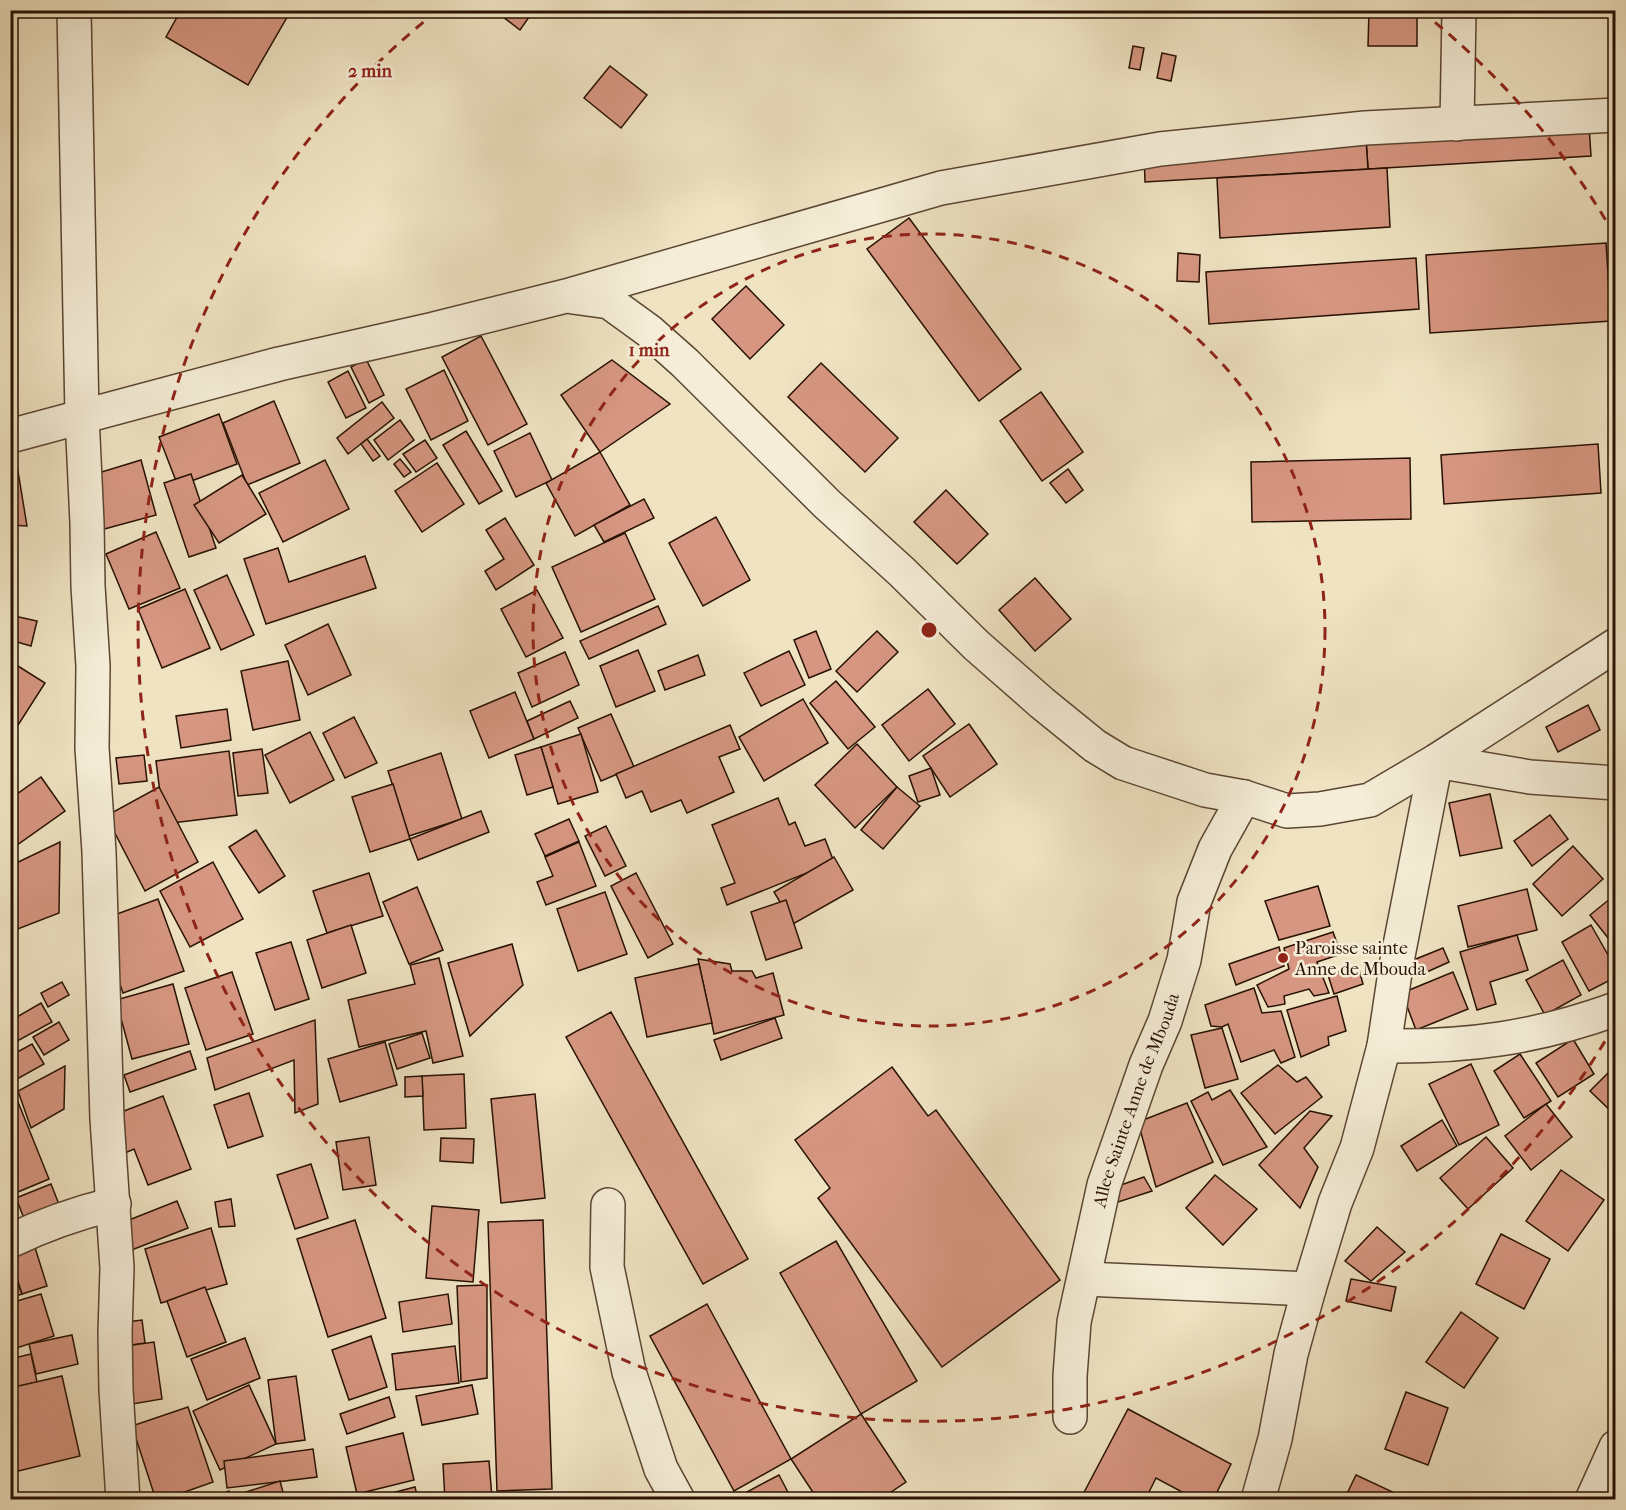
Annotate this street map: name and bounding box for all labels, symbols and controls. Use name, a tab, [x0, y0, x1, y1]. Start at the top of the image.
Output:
text: 2 min	[348, 61, 392, 82]
text: 1 min	[628, 340, 670, 361]
centre of rings	[919, 620, 939, 640]
place label: Paroisse sainte Anne de Mbouda	[1294, 938, 1427, 980]
marker: Paroisse sainte Anne de Mbouda	[1276, 951, 1290, 965]
street label: Allee Sainte Anne de Mbouda	[1089, 990, 1184, 1210]

